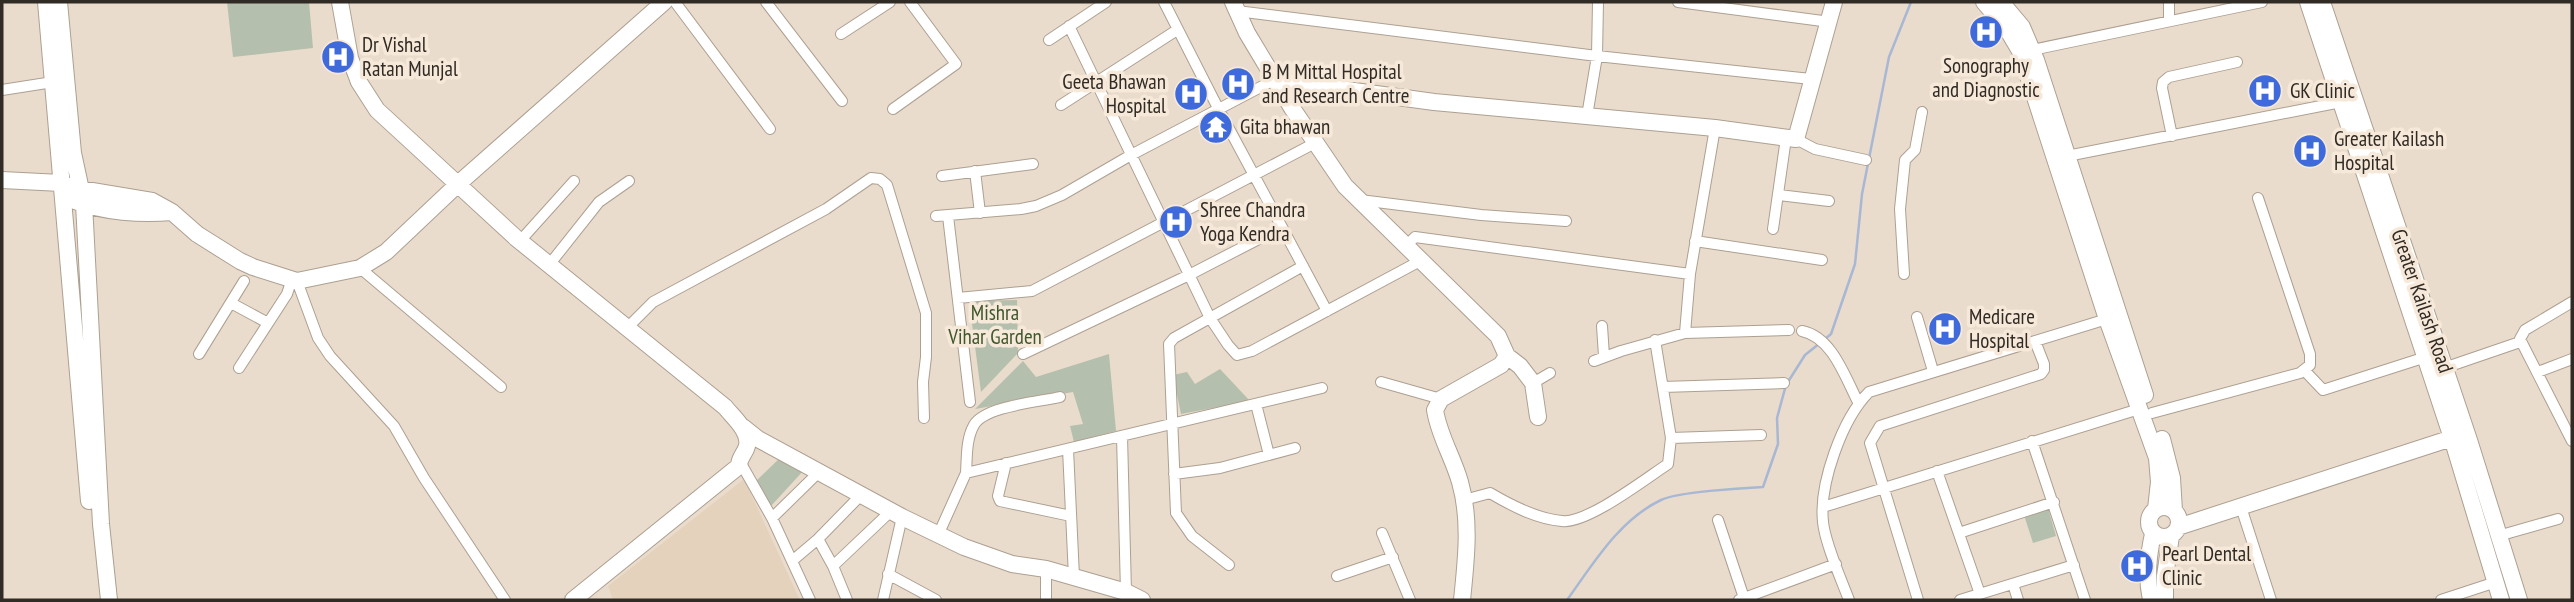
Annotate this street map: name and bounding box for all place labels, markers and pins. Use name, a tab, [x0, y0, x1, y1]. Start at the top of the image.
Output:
hospital icon: Sonography and Diagnostic	[1967, 13, 2005, 51]
place label: Dr Vishal Ratan Munjal	[362, 31, 458, 82]
hospital icon: Dr Vishal Ratan Munjal	[319, 38, 357, 76]
place label: Sonography and Diagnostic	[1932, 52, 2040, 103]
place label: B M Mittal Hospital and Research Centre	[1262, 58, 1409, 109]
hospital icon: B M Mittal Hospital and Research Centre	[1219, 65, 1257, 103]
place label: Geeta Bhawan Hospital	[1062, 68, 1166, 119]
hospital icon: GK Clinic	[2246, 72, 2284, 110]
hospital icon: Geeta Bhawan Hospital	[1172, 75, 1210, 113]
place label: GK Clinic	[2290, 77, 2355, 104]
temple icon: Gita bhawan	[1197, 108, 1235, 146]
place label: Gita bhawan	[1240, 113, 1330, 140]
place label: Greater Kailash Hospital	[2334, 125, 2444, 176]
hospital icon: Greater Kailash Hospital	[2291, 132, 2329, 170]
place label: Shree Chandra Yoga Kendra	[1200, 196, 1305, 247]
hospital icon: Shree Chandra Yoga Kendra	[1157, 203, 1195, 241]
place label: Medicare Hospital	[1969, 303, 2035, 354]
hospital icon: Medicare Hospital	[1926, 310, 1964, 348]
place label: Pearl Dental Clinic	[2162, 540, 2251, 591]
hospital icon: Pearl Dental Clinic	[2118, 547, 2156, 585]

